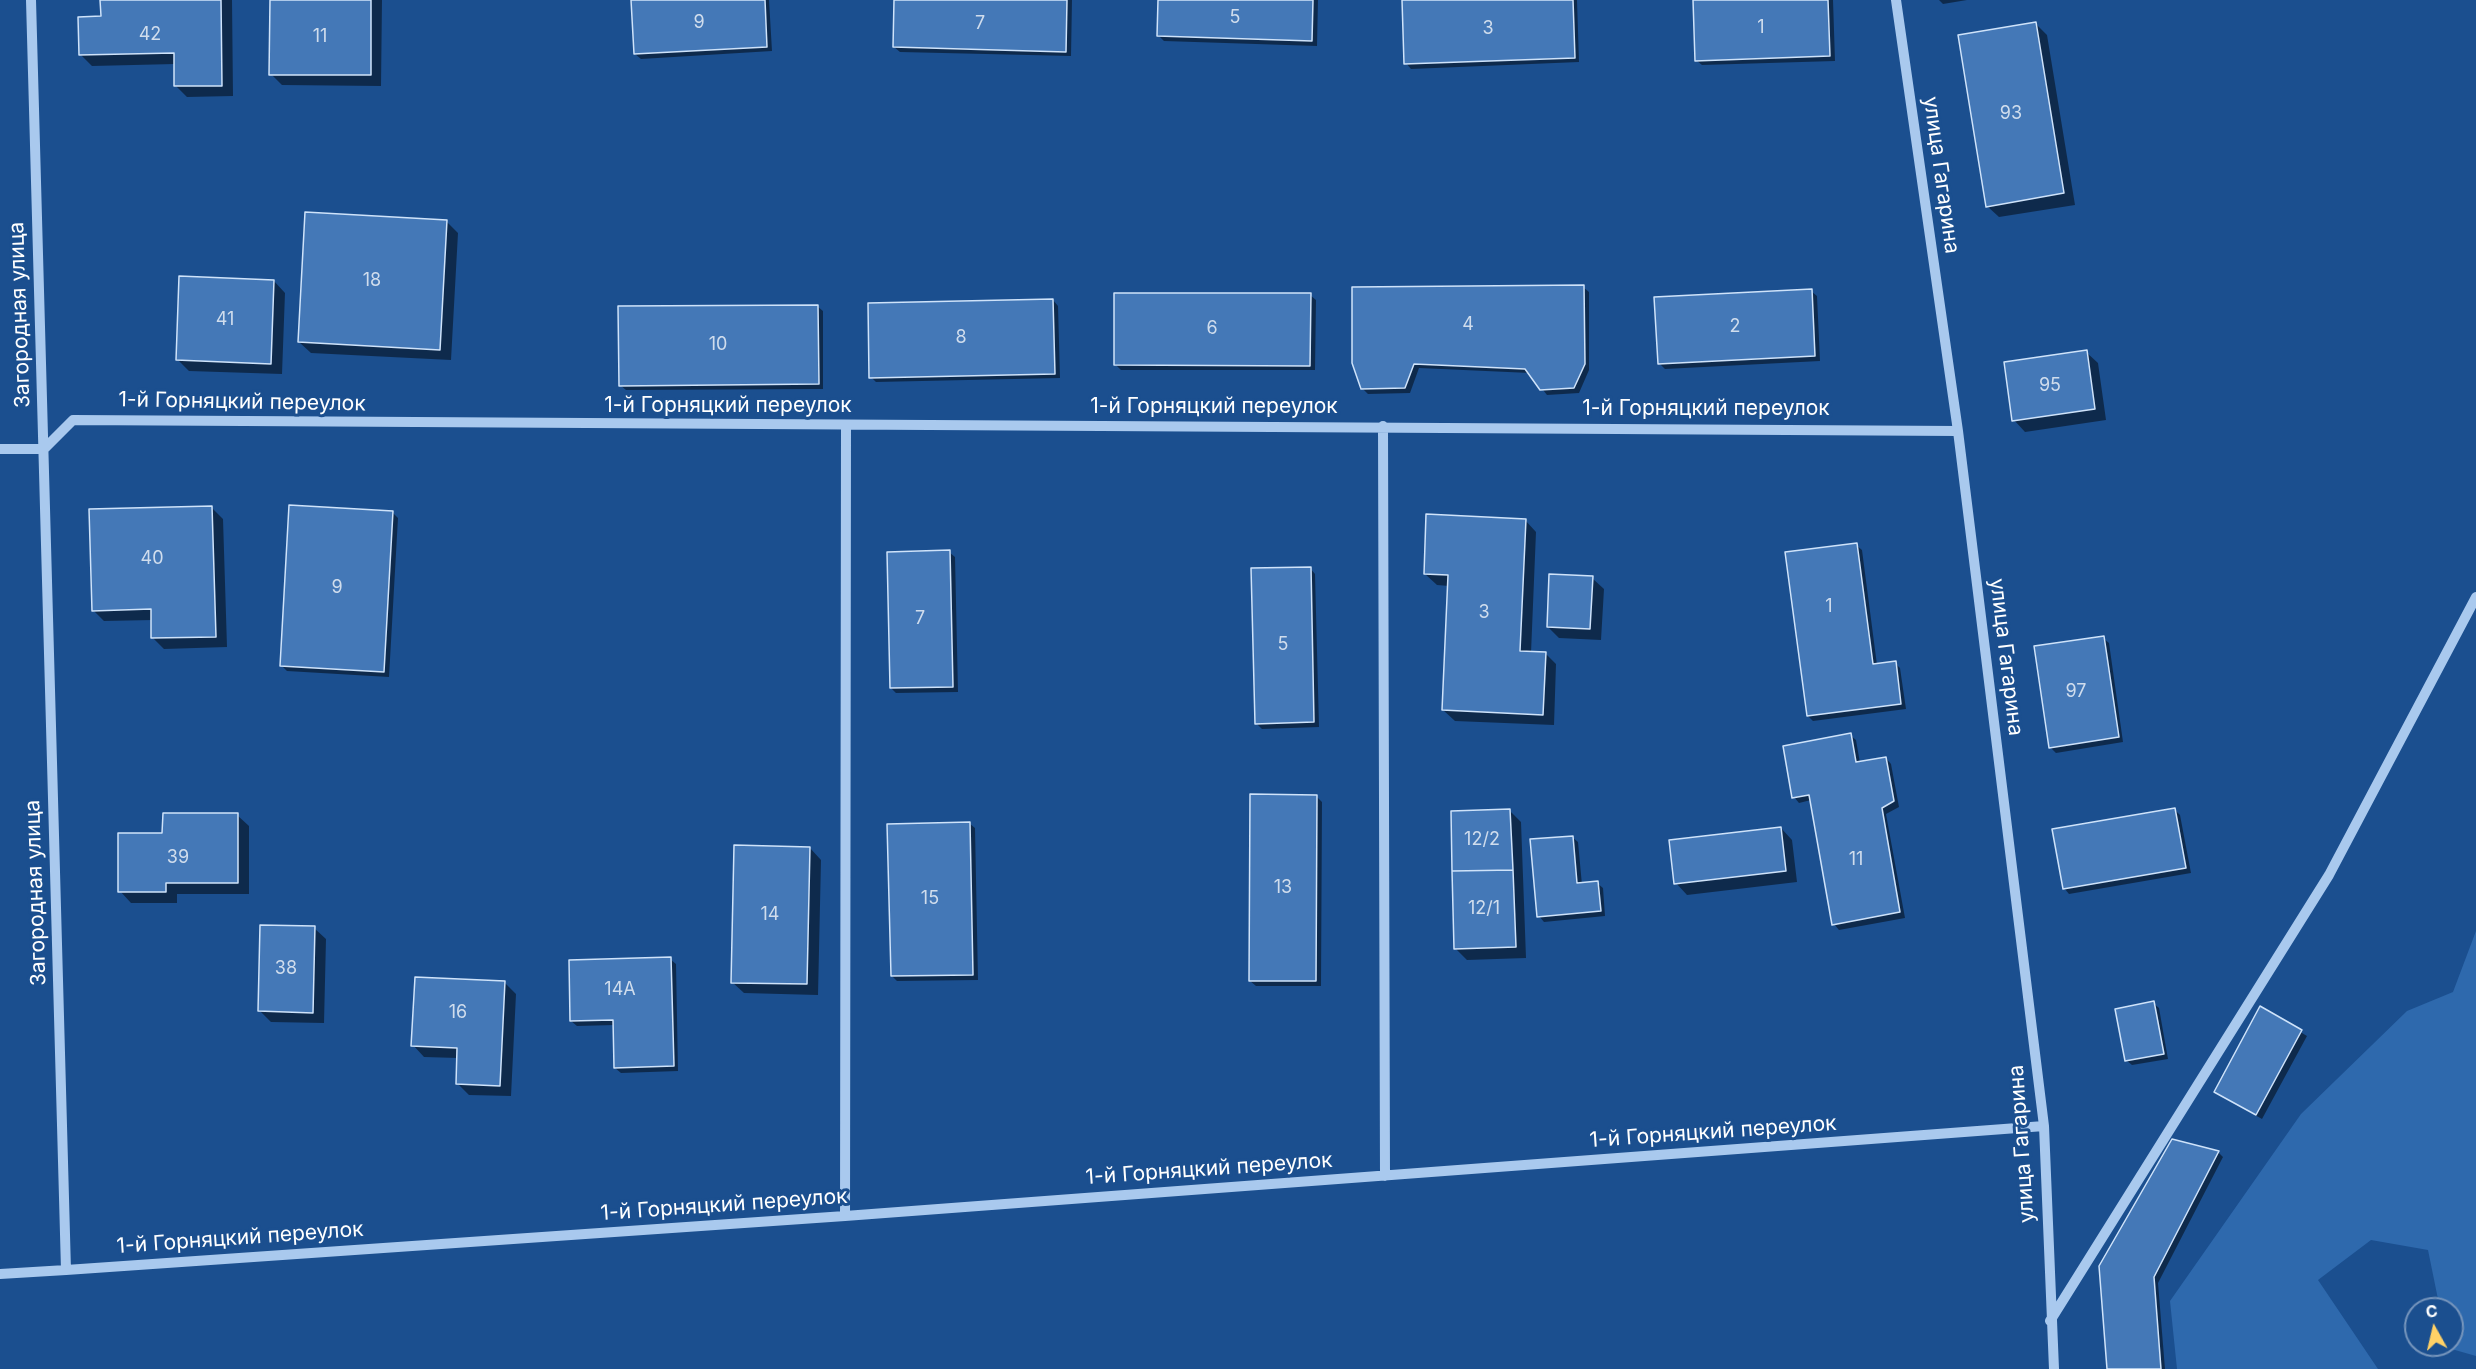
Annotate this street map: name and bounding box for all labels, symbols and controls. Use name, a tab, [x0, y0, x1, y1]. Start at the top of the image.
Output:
house number: 5	[1230, 7, 1240, 29]
house number: 9	[693, 12, 705, 34]
house number: 7	[975, 13, 985, 35]
house number: 1	[1757, 17, 1765, 39]
house number: 3	[1482, 18, 1494, 40]
house number: 42	[139, 24, 161, 46]
house number: 11	[313, 26, 327, 48]
street label: улица Гагарина	[1917, 95, 1965, 255]
house number: 93	[2000, 103, 2022, 125]
street label: Загородная улица	[4, 222, 36, 408]
house number: 18	[363, 270, 381, 292]
house number: 41	[216, 309, 234, 331]
house number: 4	[1462, 314, 1474, 336]
house number: 2	[1730, 316, 1740, 338]
house number: 6	[1206, 318, 1218, 340]
house number: 8	[955, 327, 967, 349]
house number: 10	[709, 334, 727, 356]
house number: 95	[2039, 375, 2061, 397]
street label: 1-й Горняцкий переулок	[118, 387, 366, 417]
street label: 1-й Горняцкий переулок	[604, 393, 852, 419]
street label: 1-й Горняцкий переулок	[1090, 394, 1338, 420]
street label: 1-й Горняцкий переулок	[1582, 396, 1830, 422]
house number: 40	[141, 548, 163, 570]
house number: 9	[331, 577, 343, 599]
street label: улица Гагарина	[1984, 577, 2028, 737]
house number: 1	[1825, 596, 1833, 618]
house number: 3	[1478, 602, 1490, 624]
house number: 7	[915, 608, 925, 630]
house number: 5	[1278, 634, 1288, 656]
house number: 97	[2066, 681, 2086, 703]
street label: Загородная улица	[20, 800, 52, 986]
house number: 12/2	[1464, 829, 1500, 851]
house number: 39	[167, 847, 189, 869]
house number: 11	[1849, 849, 1863, 871]
house number: 13	[1274, 877, 1292, 899]
house number: 15	[921, 888, 939, 910]
house number: 12/1	[1468, 898, 1500, 920]
house number: 14	[761, 904, 779, 926]
house number: 38	[275, 958, 297, 980]
house number: 14А	[604, 979, 636, 1001]
house number: 16	[449, 1002, 467, 1024]
street label: улица Гагарина	[2004, 1064, 2040, 1224]
street label: 1-й Горняцкий переулок	[1589, 1111, 1837, 1153]
street label: 1-й Горняцкий переулок	[1085, 1148, 1333, 1190]
street label: 1-й Горняцкий переулок	[600, 1184, 848, 1226]
street label: 1-й Горняцкий переулок	[116, 1217, 364, 1259]
north arrow	[2404, 1297, 2464, 1357]
text: С	[2425, 1300, 2439, 1322]

